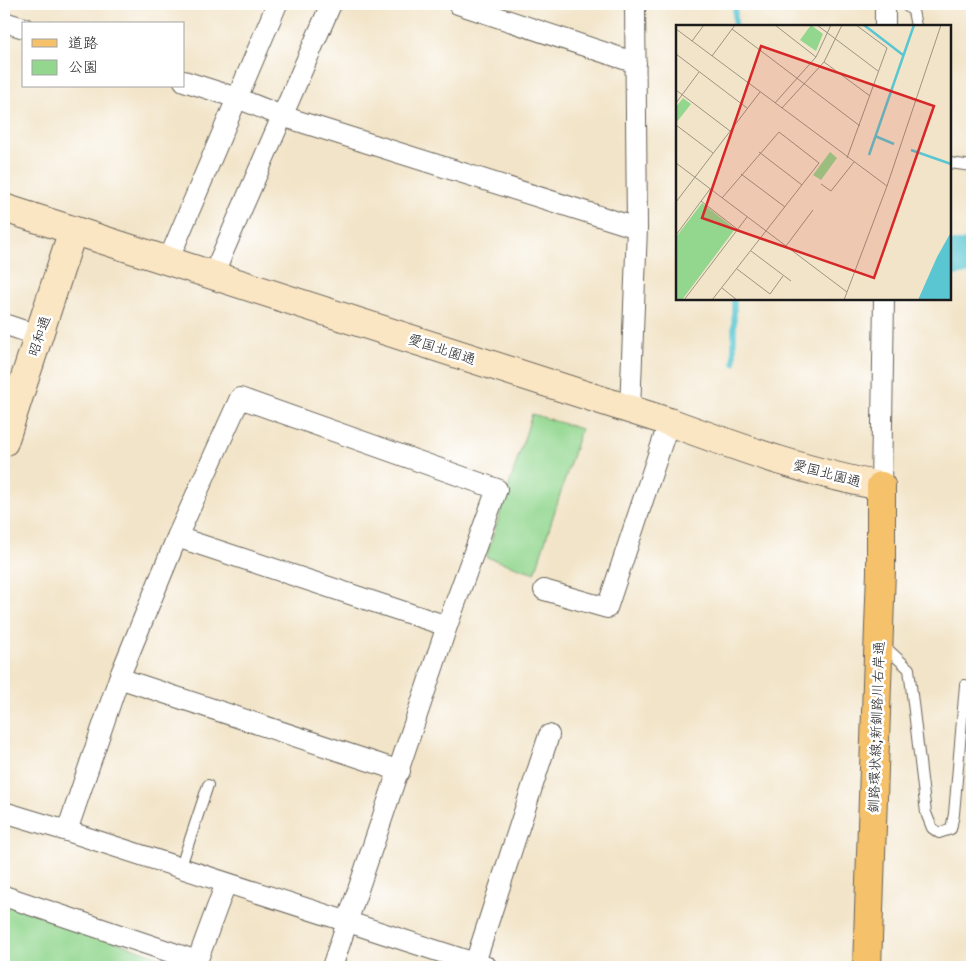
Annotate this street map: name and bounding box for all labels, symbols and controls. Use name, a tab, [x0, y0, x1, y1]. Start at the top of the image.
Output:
legend	[22, 22, 185, 88]
inset map	[676, 25, 951, 300]
text: 道路	[68, 30, 98, 53]
text: 公園	[68, 54, 98, 77]
street label: 昭和通	[22, 313, 55, 359]
street label: 愛国北園通	[406, 328, 479, 369]
street label: 愛国北園通	[791, 453, 864, 492]
street label: 釧路環状線;新釧路川右岸通	[862, 641, 889, 813]

